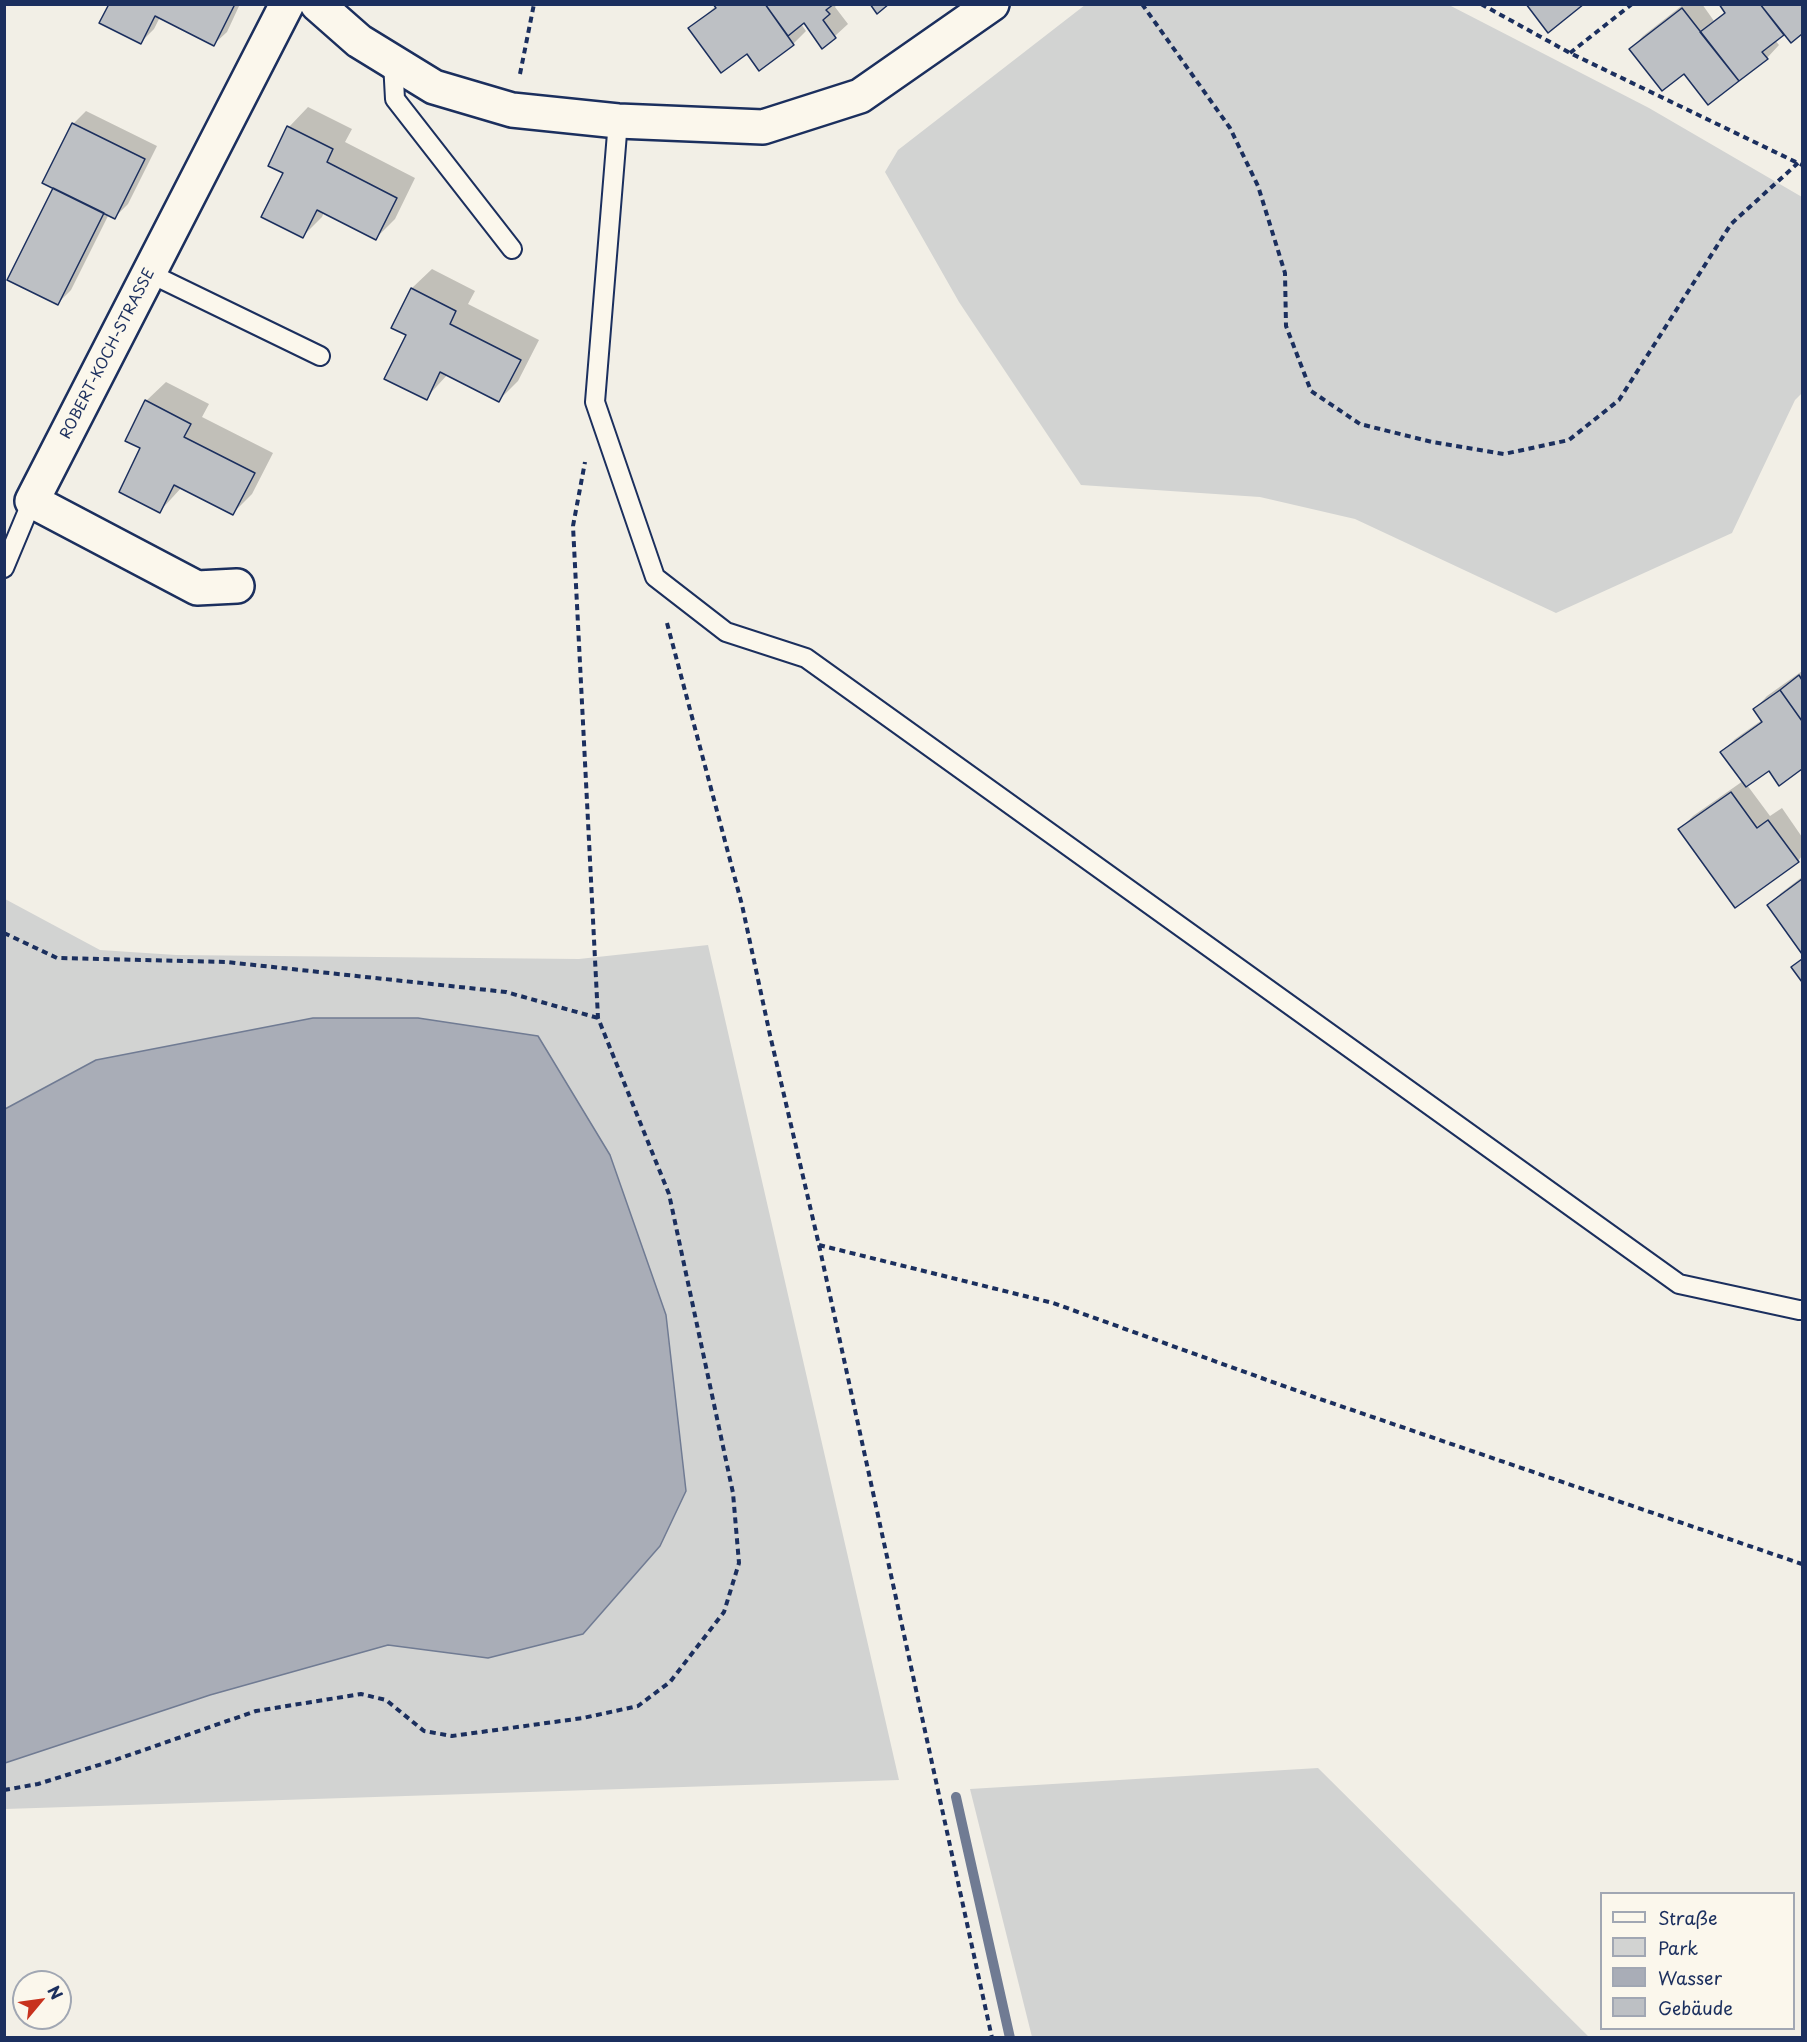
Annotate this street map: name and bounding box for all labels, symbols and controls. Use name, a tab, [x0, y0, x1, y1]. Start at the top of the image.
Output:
street label: ROBERT-KOCH-STRASSE	[57, 266, 159, 442]
legend	[1600, 1892, 1795, 2030]
text: Straße	[1658, 1904, 1718, 1931]
text: Park	[1658, 1934, 1698, 1961]
text: Wasser	[1658, 1964, 1722, 1991]
north arrow	[12, 1970, 72, 2030]
text: N	[42, 1981, 70, 2004]
text: Gebäude	[1658, 1994, 1733, 2021]

